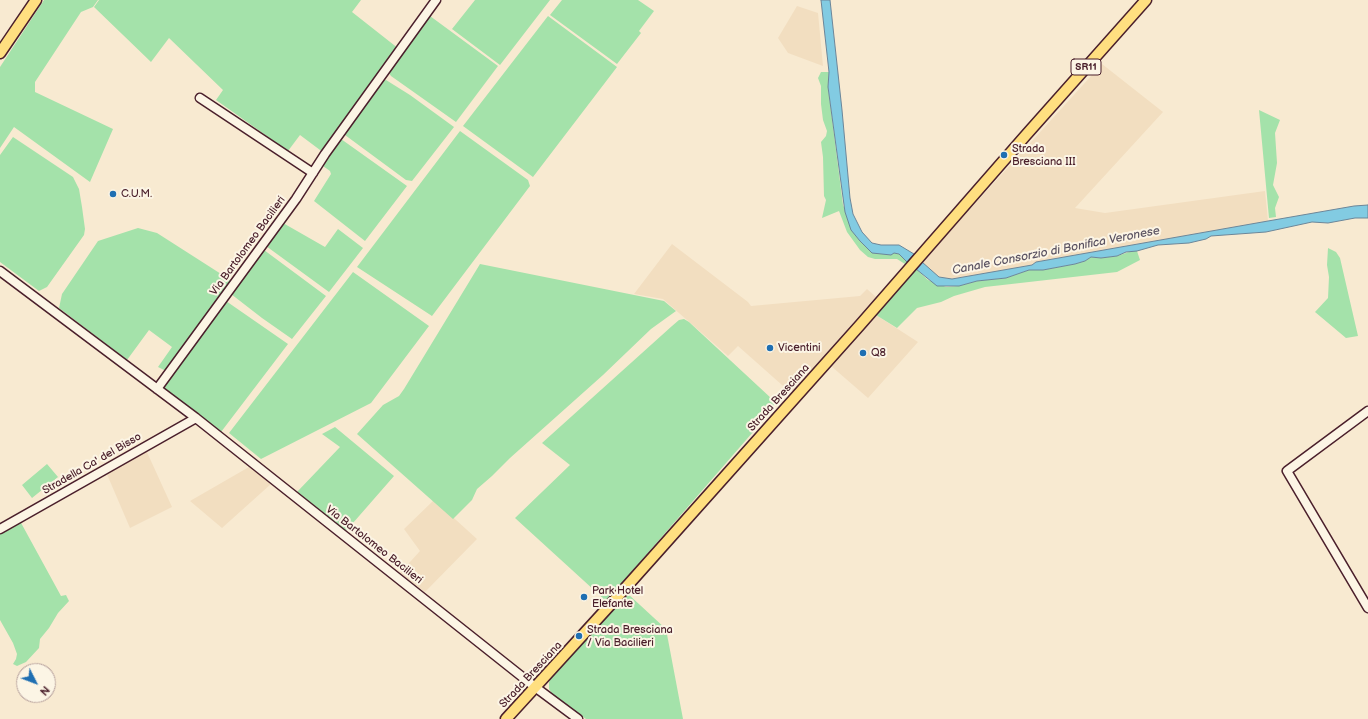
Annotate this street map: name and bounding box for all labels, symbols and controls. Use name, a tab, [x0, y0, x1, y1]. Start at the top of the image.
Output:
road number: SR11	[1071, 59, 1101, 75]
place label: Strada Bresciana III	[1012, 142, 1076, 168]
marker: Strada Bresciana III	[999, 150, 1009, 160]
place label: C.U.M.	[121, 187, 152, 201]
marker: C.U.M.	[108, 189, 118, 199]
street label: Via Bartolomeo Bacilieri	[208, 194, 288, 298]
water label: Canale Consorzio di Bonifica Veronese	[951, 224, 1161, 278]
place label: Vicentini	[778, 341, 821, 355]
marker: Vicentini	[765, 343, 775, 353]
place label: Q8	[871, 346, 886, 360]
marker: Q8	[858, 348, 868, 358]
street label: Strada Bresciana	[745, 362, 813, 434]
street label: Stradella Ca' del Bisso	[40, 430, 144, 498]
street label: Via Bartolomeo Bacilieri	[323, 503, 425, 587]
place label: Park Hotel Elefante	[592, 584, 643, 610]
marker: Park Hotel Elefante	[579, 592, 589, 602]
place label: Strada Bresciana / Via Bacilieri	[587, 623, 673, 649]
marker: Strada Bresciana / Via Bacilieri	[574, 631, 584, 641]
street label: Strada Bresciana	[497, 639, 565, 711]
north arrow	[16, 663, 56, 703]
text: N	[37, 683, 52, 698]

